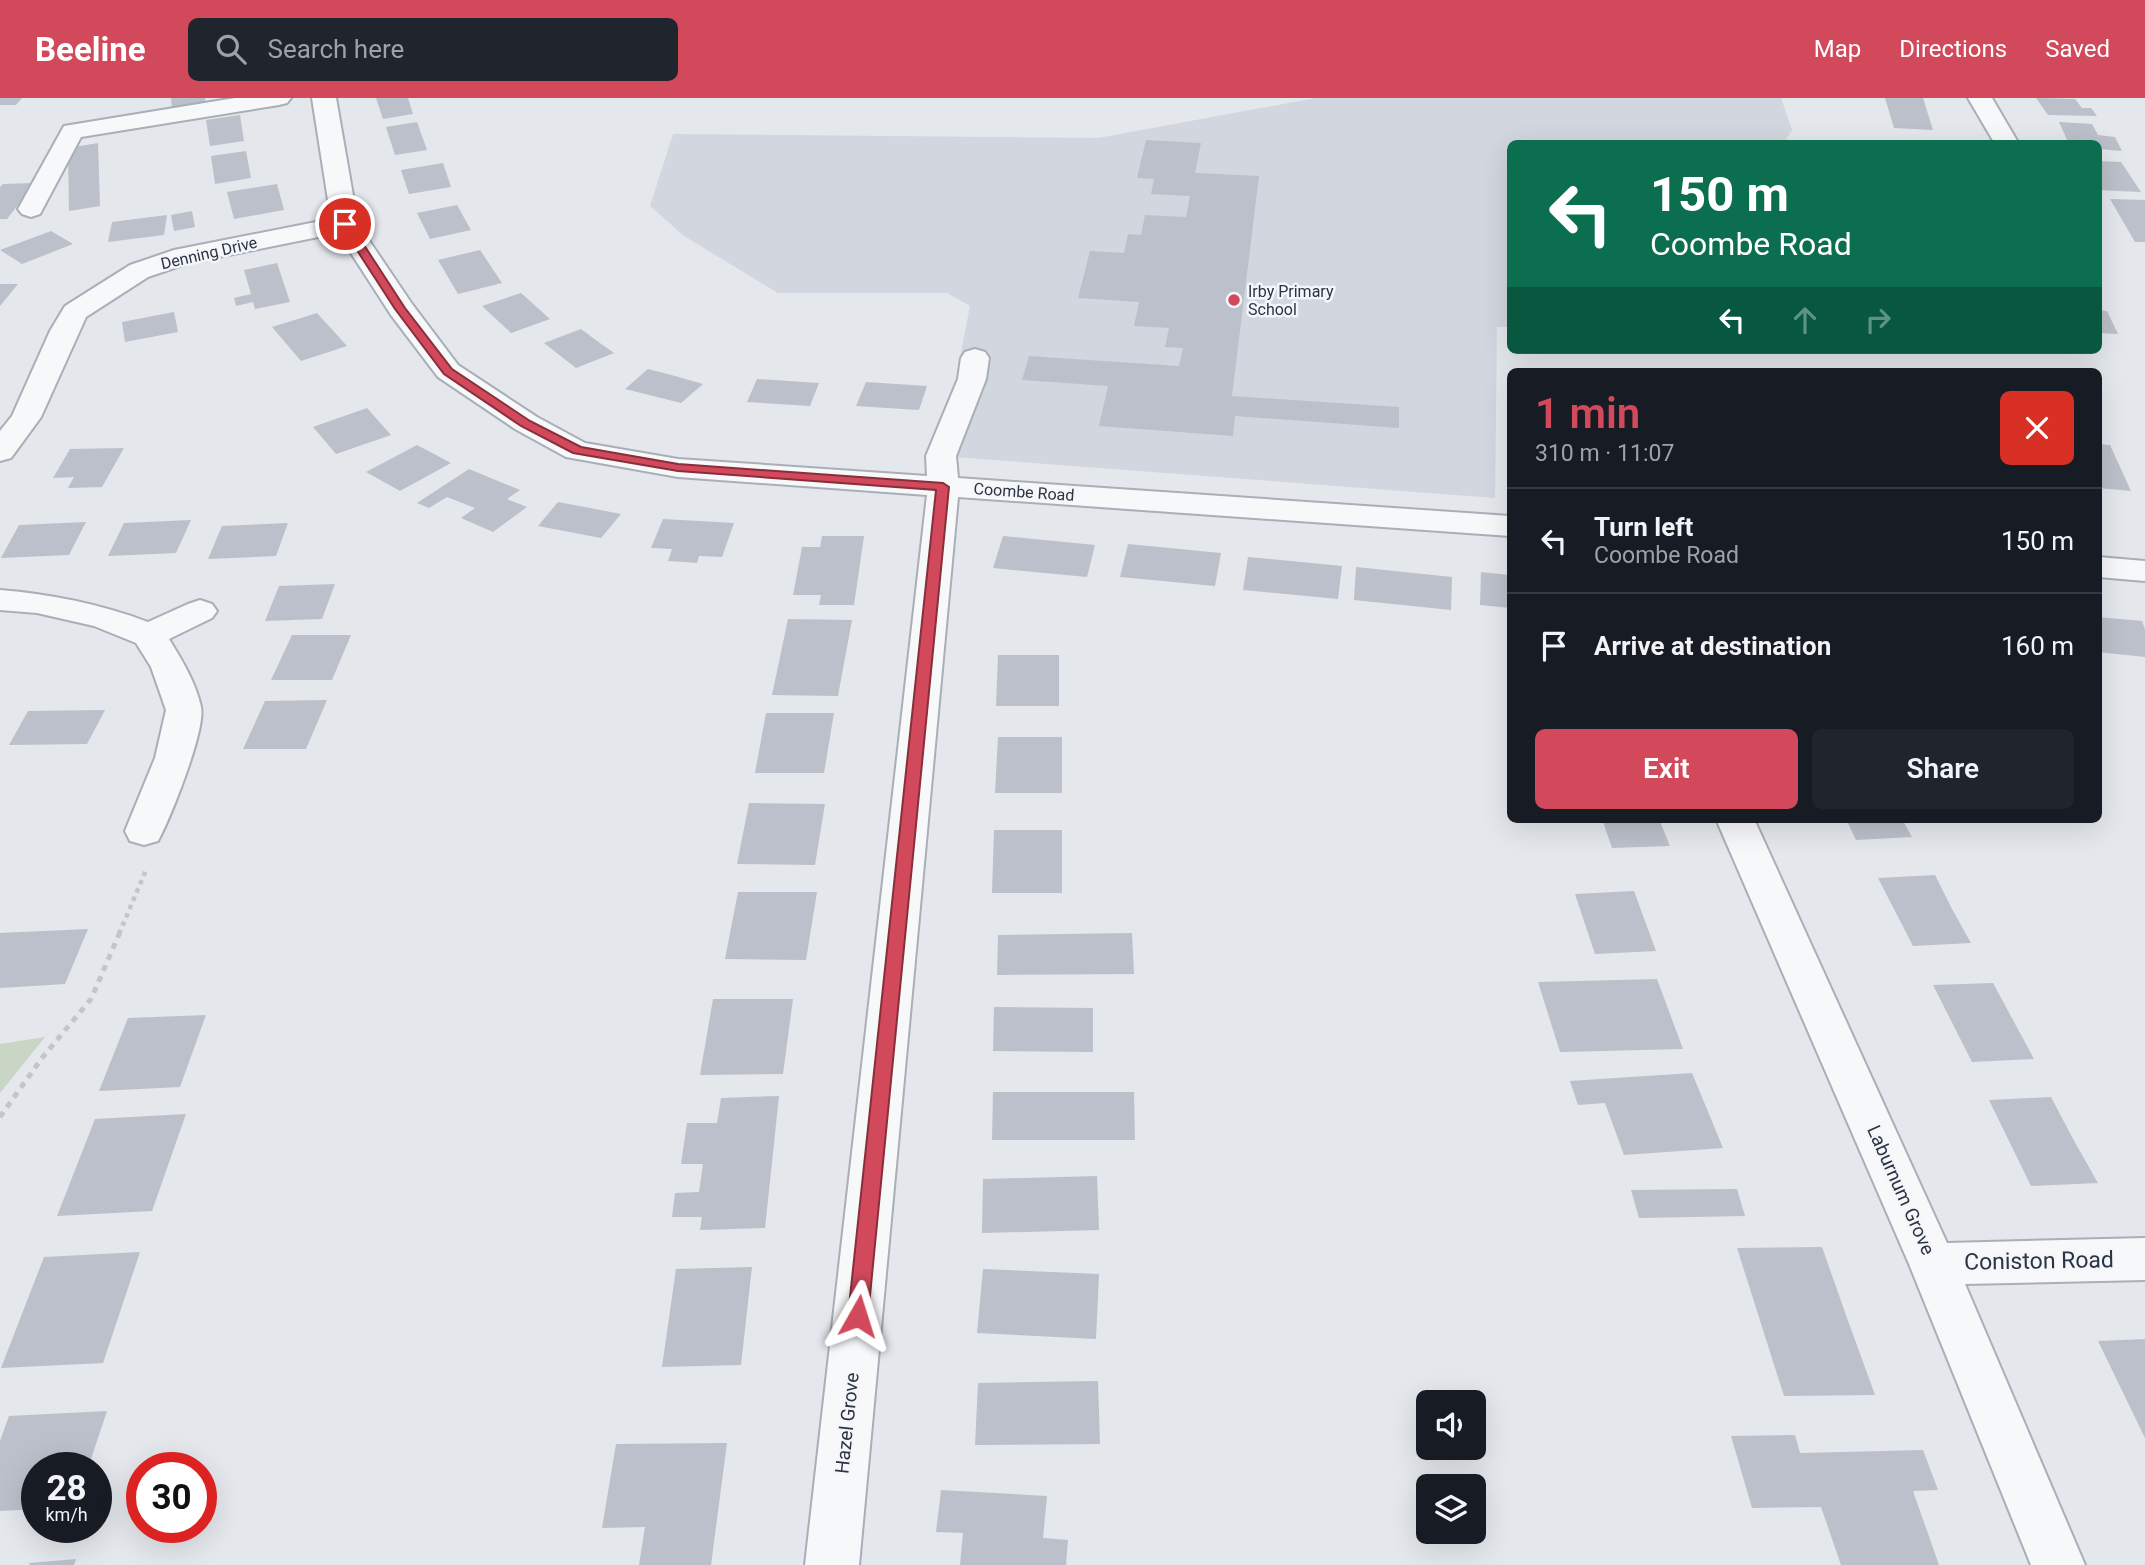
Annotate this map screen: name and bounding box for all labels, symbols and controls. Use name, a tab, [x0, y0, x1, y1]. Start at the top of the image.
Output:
search box	[188, 18, 678, 81]
text: Beeline	[35, 30, 146, 69]
icon: search	[212, 30, 250, 68]
text: Search here	[268, 34, 404, 64]
text: Map	[1814, 35, 1861, 63]
text: Directions	[1899, 35, 2007, 63]
text: Saved	[2045, 35, 2110, 63]
text: 150 m	[1650, 166, 1789, 223]
icon: left	[1535, 168, 1626, 259]
pin	[315, 194, 375, 254]
icon: arrive	[326, 205, 364, 243]
text: Coombe Road	[1650, 225, 1852, 263]
street label: Denning Drive	[159, 233, 259, 273]
place label: Irby Primary School	[1248, 282, 1334, 319]
marker: Irby Primary School	[1226, 292, 1242, 308]
icon: left	[1713, 301, 1751, 339]
icon: ahead	[1786, 301, 1824, 339]
icon: right	[1859, 301, 1897, 339]
text: 1 min	[1535, 389, 1640, 438]
button: close	[2000, 391, 2074, 465]
text: 310 m · 11:07	[1535, 440, 1674, 467]
street label: Coombe Road	[973, 479, 1075, 505]
text: Turn left	[1594, 512, 1693, 542]
icon: left	[1535, 522, 1573, 560]
text: 150 m	[2001, 526, 2074, 556]
text: Coombe Road	[1594, 542, 1739, 569]
icon: arrive	[1535, 627, 1573, 665]
text: Arrive at destination	[1594, 631, 1831, 661]
text: 160 m	[2001, 631, 2074, 661]
button: Exit	[1535, 729, 1798, 809]
button: Share	[1812, 729, 2074, 809]
street label: Laburnum Grove	[1862, 1122, 1940, 1258]
street label: Coniston Road	[1964, 1246, 2114, 1276]
position arrow	[821, 1279, 895, 1353]
street label: Hazel Grove	[830, 1371, 864, 1475]
map controls	[1416, 1390, 1486, 1544]
button: sound	[1416, 1390, 1486, 1460]
speed limit sign: 30	[126, 1452, 217, 1543]
text: 28	[46, 1468, 87, 1509]
button: layers	[1416, 1474, 1486, 1544]
text: km/h	[45, 1504, 88, 1525]

